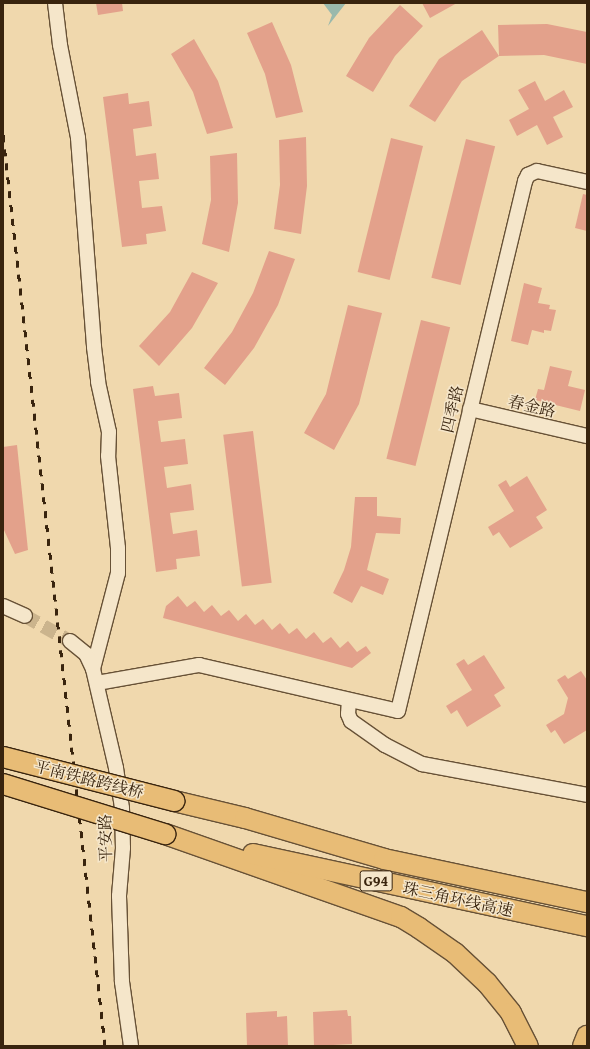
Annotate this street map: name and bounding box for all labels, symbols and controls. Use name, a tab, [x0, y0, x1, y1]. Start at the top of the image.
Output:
street label: 四季路	[437, 383, 467, 435]
street label: 春金路	[506, 391, 558, 421]
street label: 平南铁路跨线桥	[32, 756, 146, 802]
street label: 平安路	[95, 814, 115, 862]
road number: G94	[359, 868, 393, 894]
street label: 珠三角环线高速	[401, 878, 515, 920]

